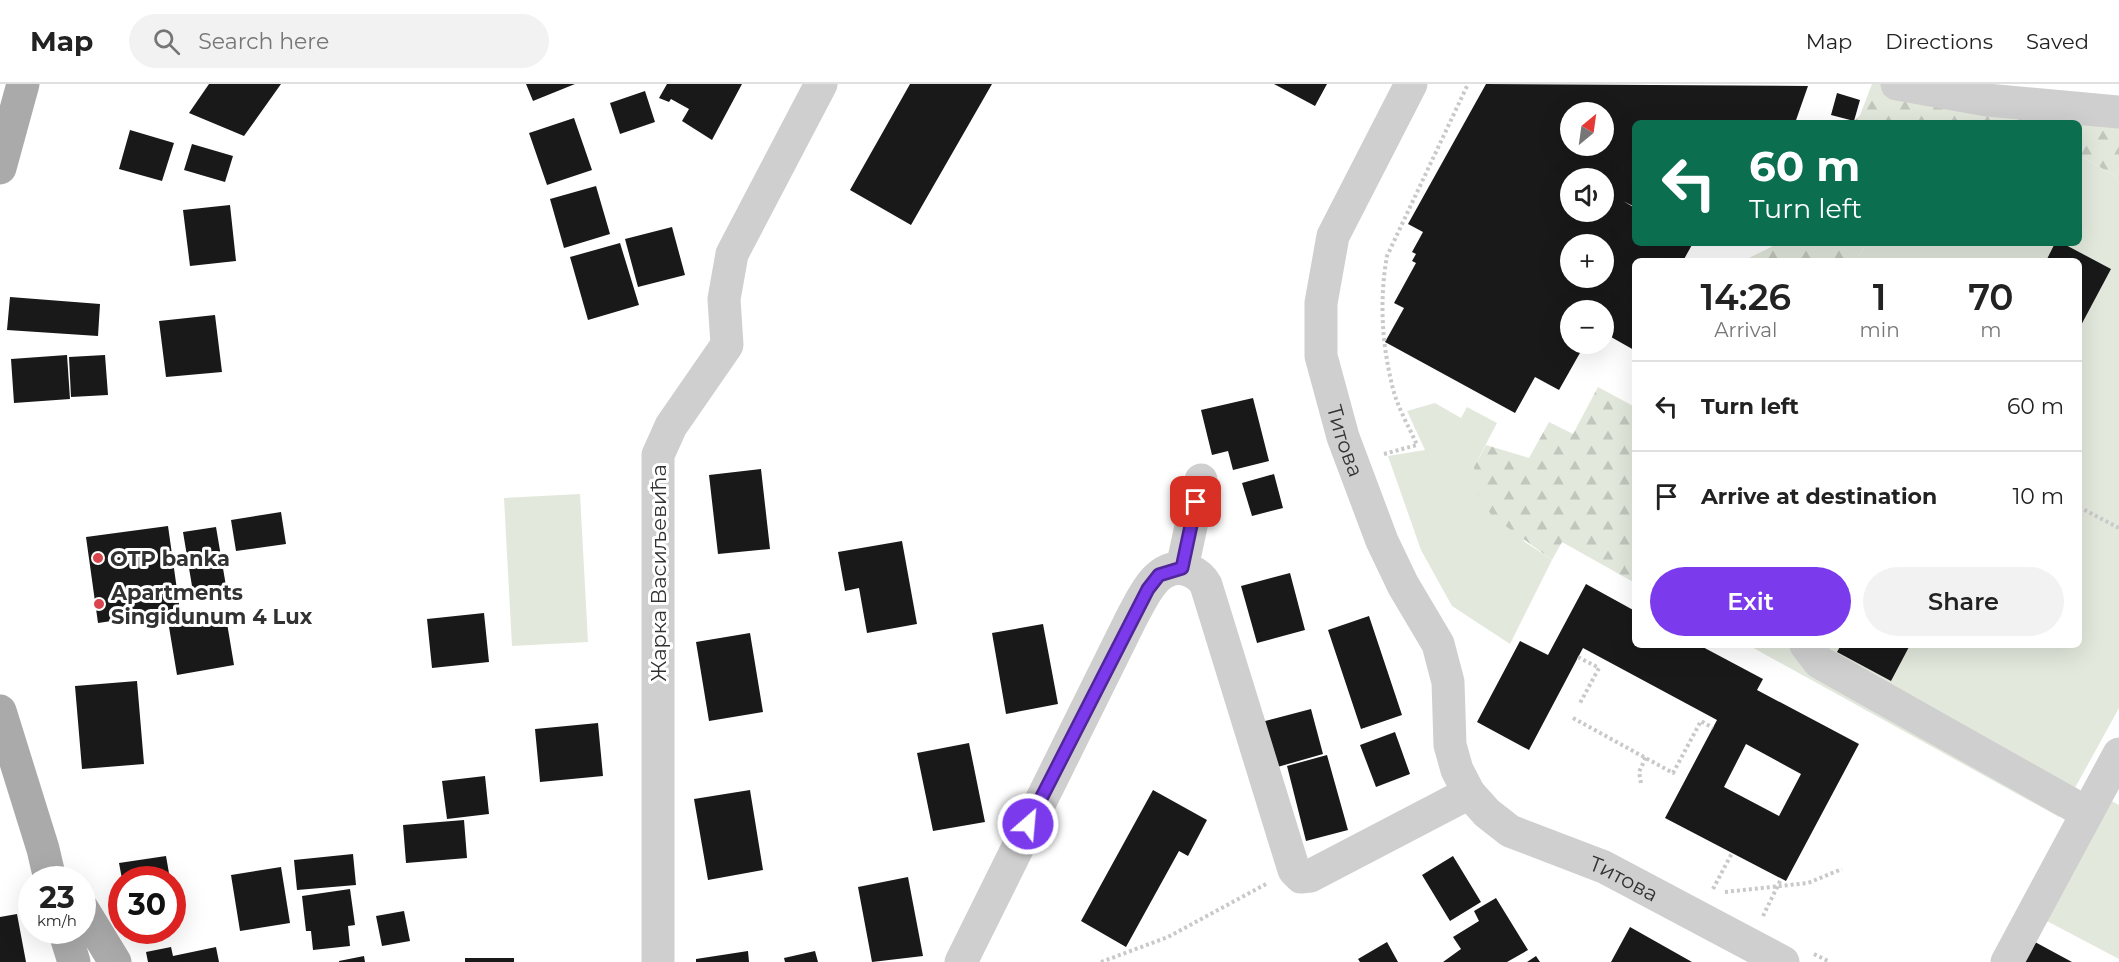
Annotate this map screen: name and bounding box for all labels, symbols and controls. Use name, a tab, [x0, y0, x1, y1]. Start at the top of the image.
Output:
search box	[129, 14, 549, 68]
text: Map	[30, 24, 93, 58]
icon: search	[150, 25, 183, 58]
text: Search here	[198, 28, 329, 55]
text: Map	[1806, 29, 1852, 54]
text: Directions	[1885, 29, 1993, 54]
text: Saved	[2026, 29, 2089, 54]
north arrow	[1560, 102, 1614, 156]
map controls	[1560, 102, 1614, 354]
text: 60 m	[1749, 140, 1860, 192]
icon: left	[1650, 144, 1728, 222]
button: sound	[1560, 168, 1614, 222]
text: Turn left	[1749, 192, 1862, 225]
button: +	[1560, 234, 1614, 288]
text: 14:26	[1700, 275, 1791, 319]
text: 1	[1873, 275, 1887, 319]
text: 70	[1968, 275, 2014, 319]
button: −	[1560, 300, 1614, 354]
text: Arrival	[1714, 318, 1777, 342]
text: min	[1860, 318, 1900, 342]
text: m	[1980, 318, 2001, 342]
icon: left	[1650, 390, 1683, 423]
text: Turn left	[1701, 393, 1799, 420]
text: 60 m	[2007, 393, 2064, 420]
street label: Титова	[1322, 402, 1369, 480]
street label: Жарка Васиљевића	[646, 464, 671, 682]
pin	[1170, 476, 1221, 527]
icon: arrive	[1650, 480, 1683, 513]
text: Arrive at destination	[1701, 483, 1937, 510]
text: 10 m	[2012, 483, 2064, 510]
icon: arrive	[1179, 485, 1212, 518]
place label: OTP banka	[110, 546, 230, 571]
marker: OTP banka	[91, 551, 105, 565]
button: Exit	[1650, 567, 1851, 636]
button: Share	[1863, 567, 2064, 636]
place label: Apartments Singidunum 4 Lux	[110, 580, 313, 629]
marker: Apartments Singidunum 4 Lux	[92, 597, 106, 611]
position arrow	[996, 792, 1060, 856]
street label: Титова	[1586, 850, 1663, 906]
speed limit sign: 30	[108, 866, 186, 944]
text: 23	[39, 879, 75, 916]
text: km/h	[37, 911, 77, 930]

